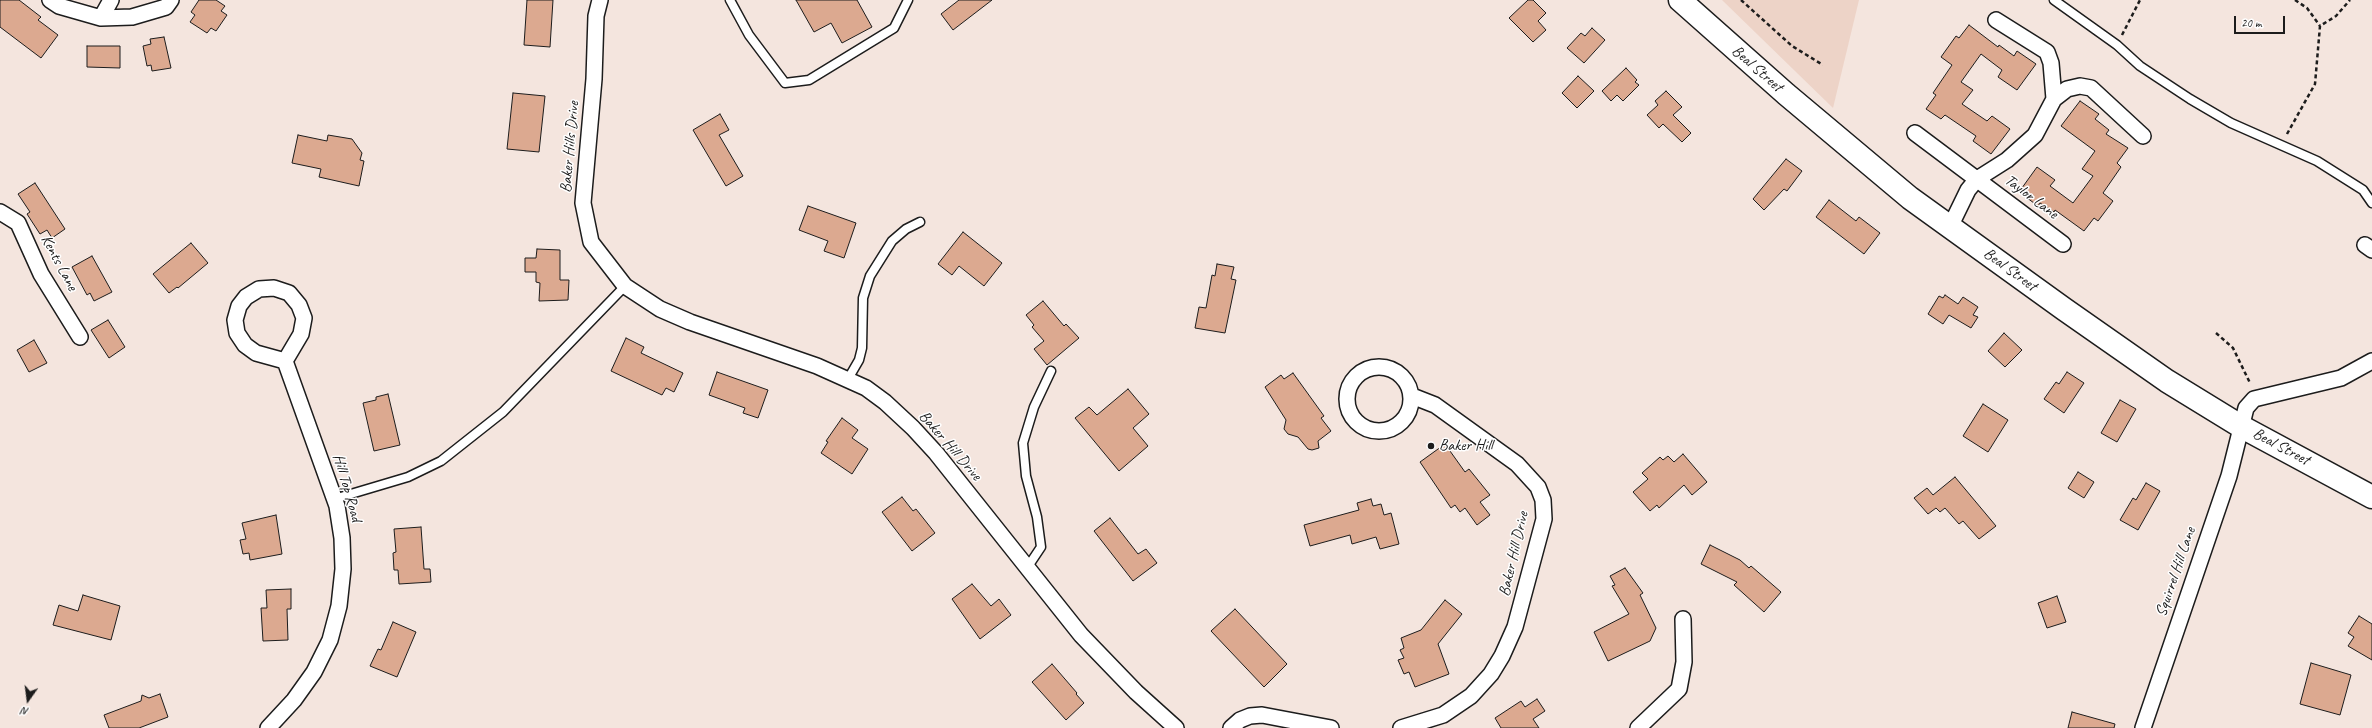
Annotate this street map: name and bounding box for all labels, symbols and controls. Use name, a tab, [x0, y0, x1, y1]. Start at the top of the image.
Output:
scale bar	[2236, 8, 2287, 34]
text: 20 m	[2241, 15, 2261, 31]
street label: Beal Street	[1728, 42, 1786, 96]
street label: Baker Hills Drive	[556, 101, 584, 193]
street label: Taylor Lane	[2000, 171, 2062, 223]
street label: Kents Lane	[36, 232, 82, 294]
street label: Beal Street	[1980, 244, 2040, 296]
street label: Baker Hill Drive	[914, 407, 986, 485]
street label: Beal Street	[2249, 424, 2313, 470]
place label: Baker Hill	[1439, 436, 1493, 456]
marker: Baker Hill	[1426, 441, 1436, 451]
street label: Hill Top Road	[328, 452, 366, 524]
street label: Baker Hill Drive	[1495, 510, 1533, 598]
street label: Squirrel Hill Lane	[2152, 525, 2200, 619]
north arrow	[8, 680, 48, 720]
text: N	[20, 704, 30, 719]

